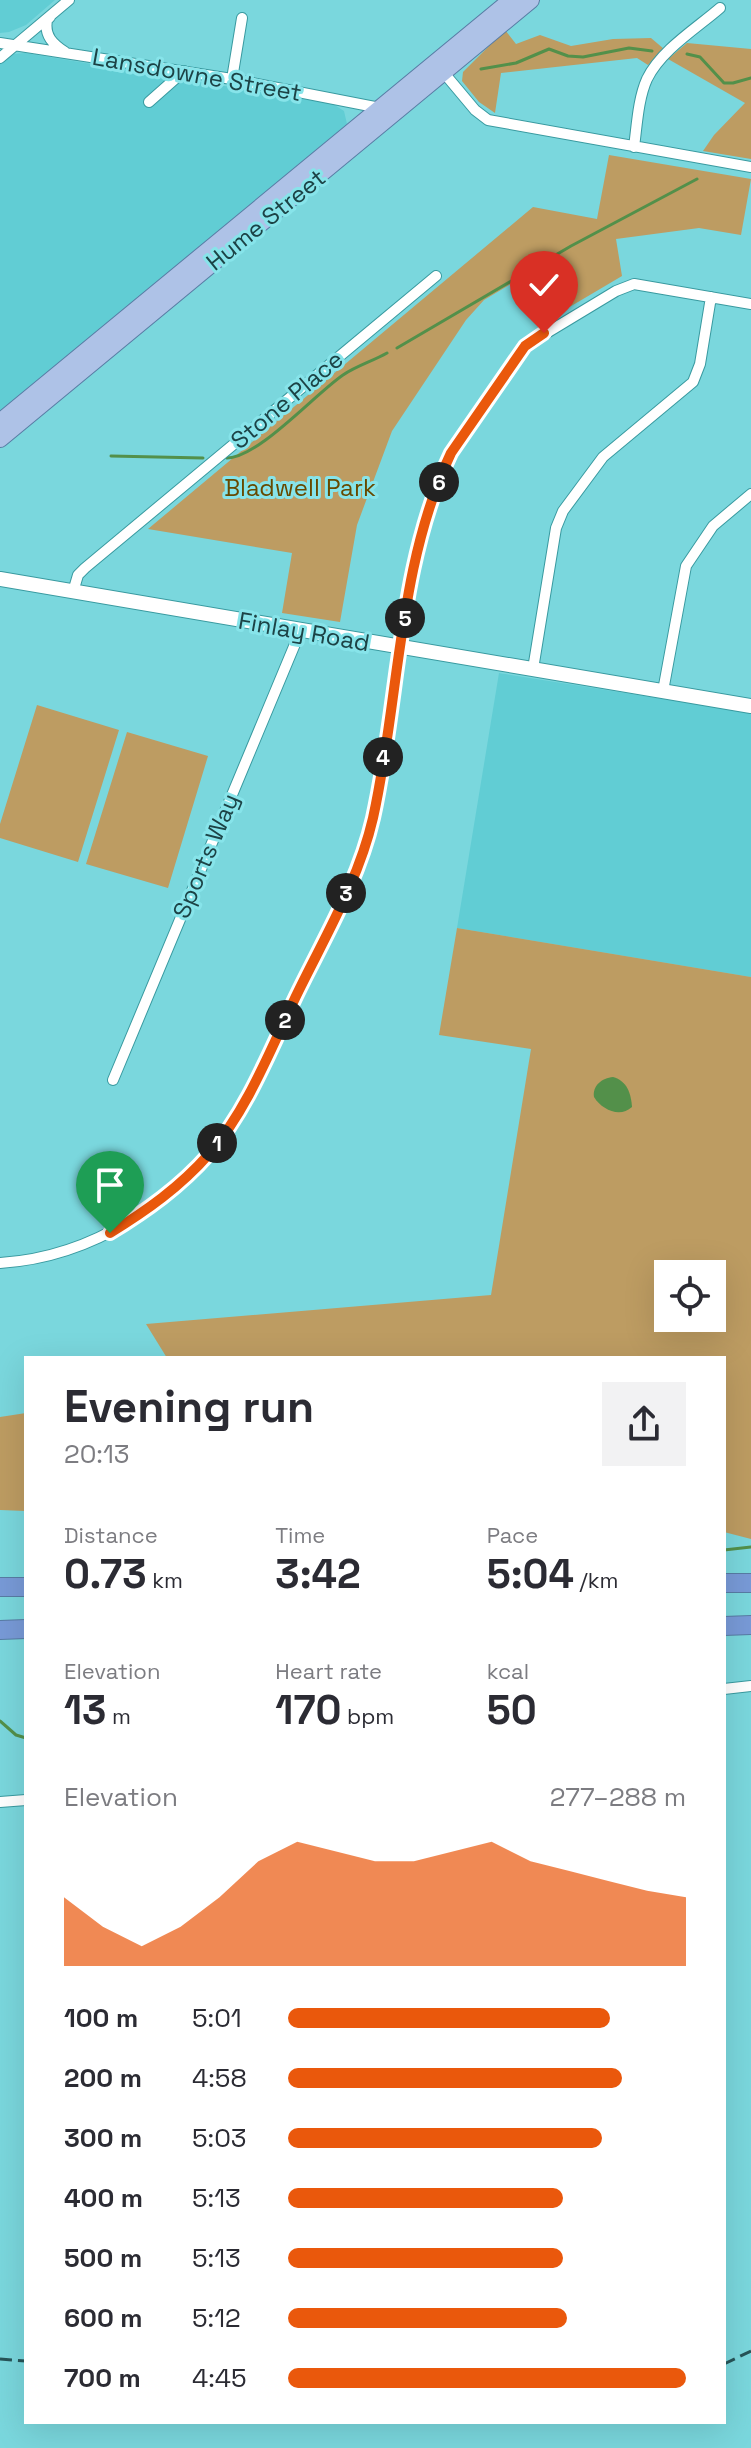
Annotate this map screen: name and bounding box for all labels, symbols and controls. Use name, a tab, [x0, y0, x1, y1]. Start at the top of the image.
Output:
street label: Lansdowne Street	[90, 41, 304, 108]
street label: Hume Street	[200, 162, 332, 277]
pin	[510, 251, 578, 333]
icon: check	[522, 263, 566, 307]
street label: Stone Place	[224, 344, 349, 456]
pin: 6	[419, 462, 459, 502]
text: 6	[432, 468, 446, 496]
park label: Bladwell Park	[224, 472, 376, 503]
pin: 5	[385, 598, 425, 638]
text: 5	[398, 604, 412, 632]
street label: Finlay Road	[236, 605, 372, 658]
pin: 4	[363, 737, 403, 777]
text: 4	[376, 743, 390, 771]
street label: Sports Way	[165, 789, 246, 923]
pin: 3	[326, 873, 366, 913]
text: 3	[339, 879, 353, 907]
pin: 2	[265, 1000, 305, 1040]
text: 2	[278, 1006, 292, 1034]
pin: 1	[197, 1123, 237, 1163]
text: 1	[212, 1129, 222, 1157]
pin	[76, 1151, 144, 1233]
icon: arrive	[88, 1163, 132, 1207]
map controls	[654, 1260, 726, 1332]
button: locate	[654, 1260, 726, 1332]
text: Evening run	[64, 1379, 314, 1435]
button: share	[602, 1382, 686, 1466]
text: 20:13	[64, 1437, 130, 1471]
text: Distance	[64, 1521, 158, 1549]
text: Time	[275, 1521, 325, 1549]
text: Pace	[487, 1521, 538, 1549]
text: 0.73	[64, 1549, 146, 1600]
text: 3:42	[275, 1549, 361, 1600]
text: 5:04	[487, 1549, 574, 1600]
text: km	[146, 1566, 183, 1594]
text: /km	[574, 1566, 619, 1594]
text: Elevation	[64, 1657, 160, 1685]
text: Heart rate	[275, 1657, 382, 1685]
text: kcal	[487, 1657, 529, 1685]
text: 13	[64, 1685, 106, 1736]
text: 170	[275, 1685, 341, 1736]
text: 50	[487, 1685, 537, 1736]
text: m	[106, 1702, 131, 1730]
text: bpm	[341, 1702, 394, 1730]
text: Elevation	[64, 1780, 178, 1814]
text: 277–288 m	[550, 1780, 686, 1814]
text: 100 m	[64, 2001, 138, 2035]
text: 5:01	[192, 2001, 242, 2035]
text: 200 m	[64, 2061, 142, 2095]
text: 4:58	[192, 2061, 247, 2095]
text: 300 m	[64, 2121, 142, 2155]
text: 5:03	[192, 2121, 247, 2155]
text: 400 m	[64, 2181, 143, 2215]
text: 5:13	[192, 2181, 241, 2215]
text: 500 m	[64, 2241, 142, 2275]
text: 5:13	[192, 2241, 241, 2275]
text: 600 m	[64, 2301, 143, 2335]
text: 5:12	[192, 2301, 241, 2335]
text: 700 m	[64, 2361, 141, 2395]
text: 4:45	[192, 2361, 247, 2395]

